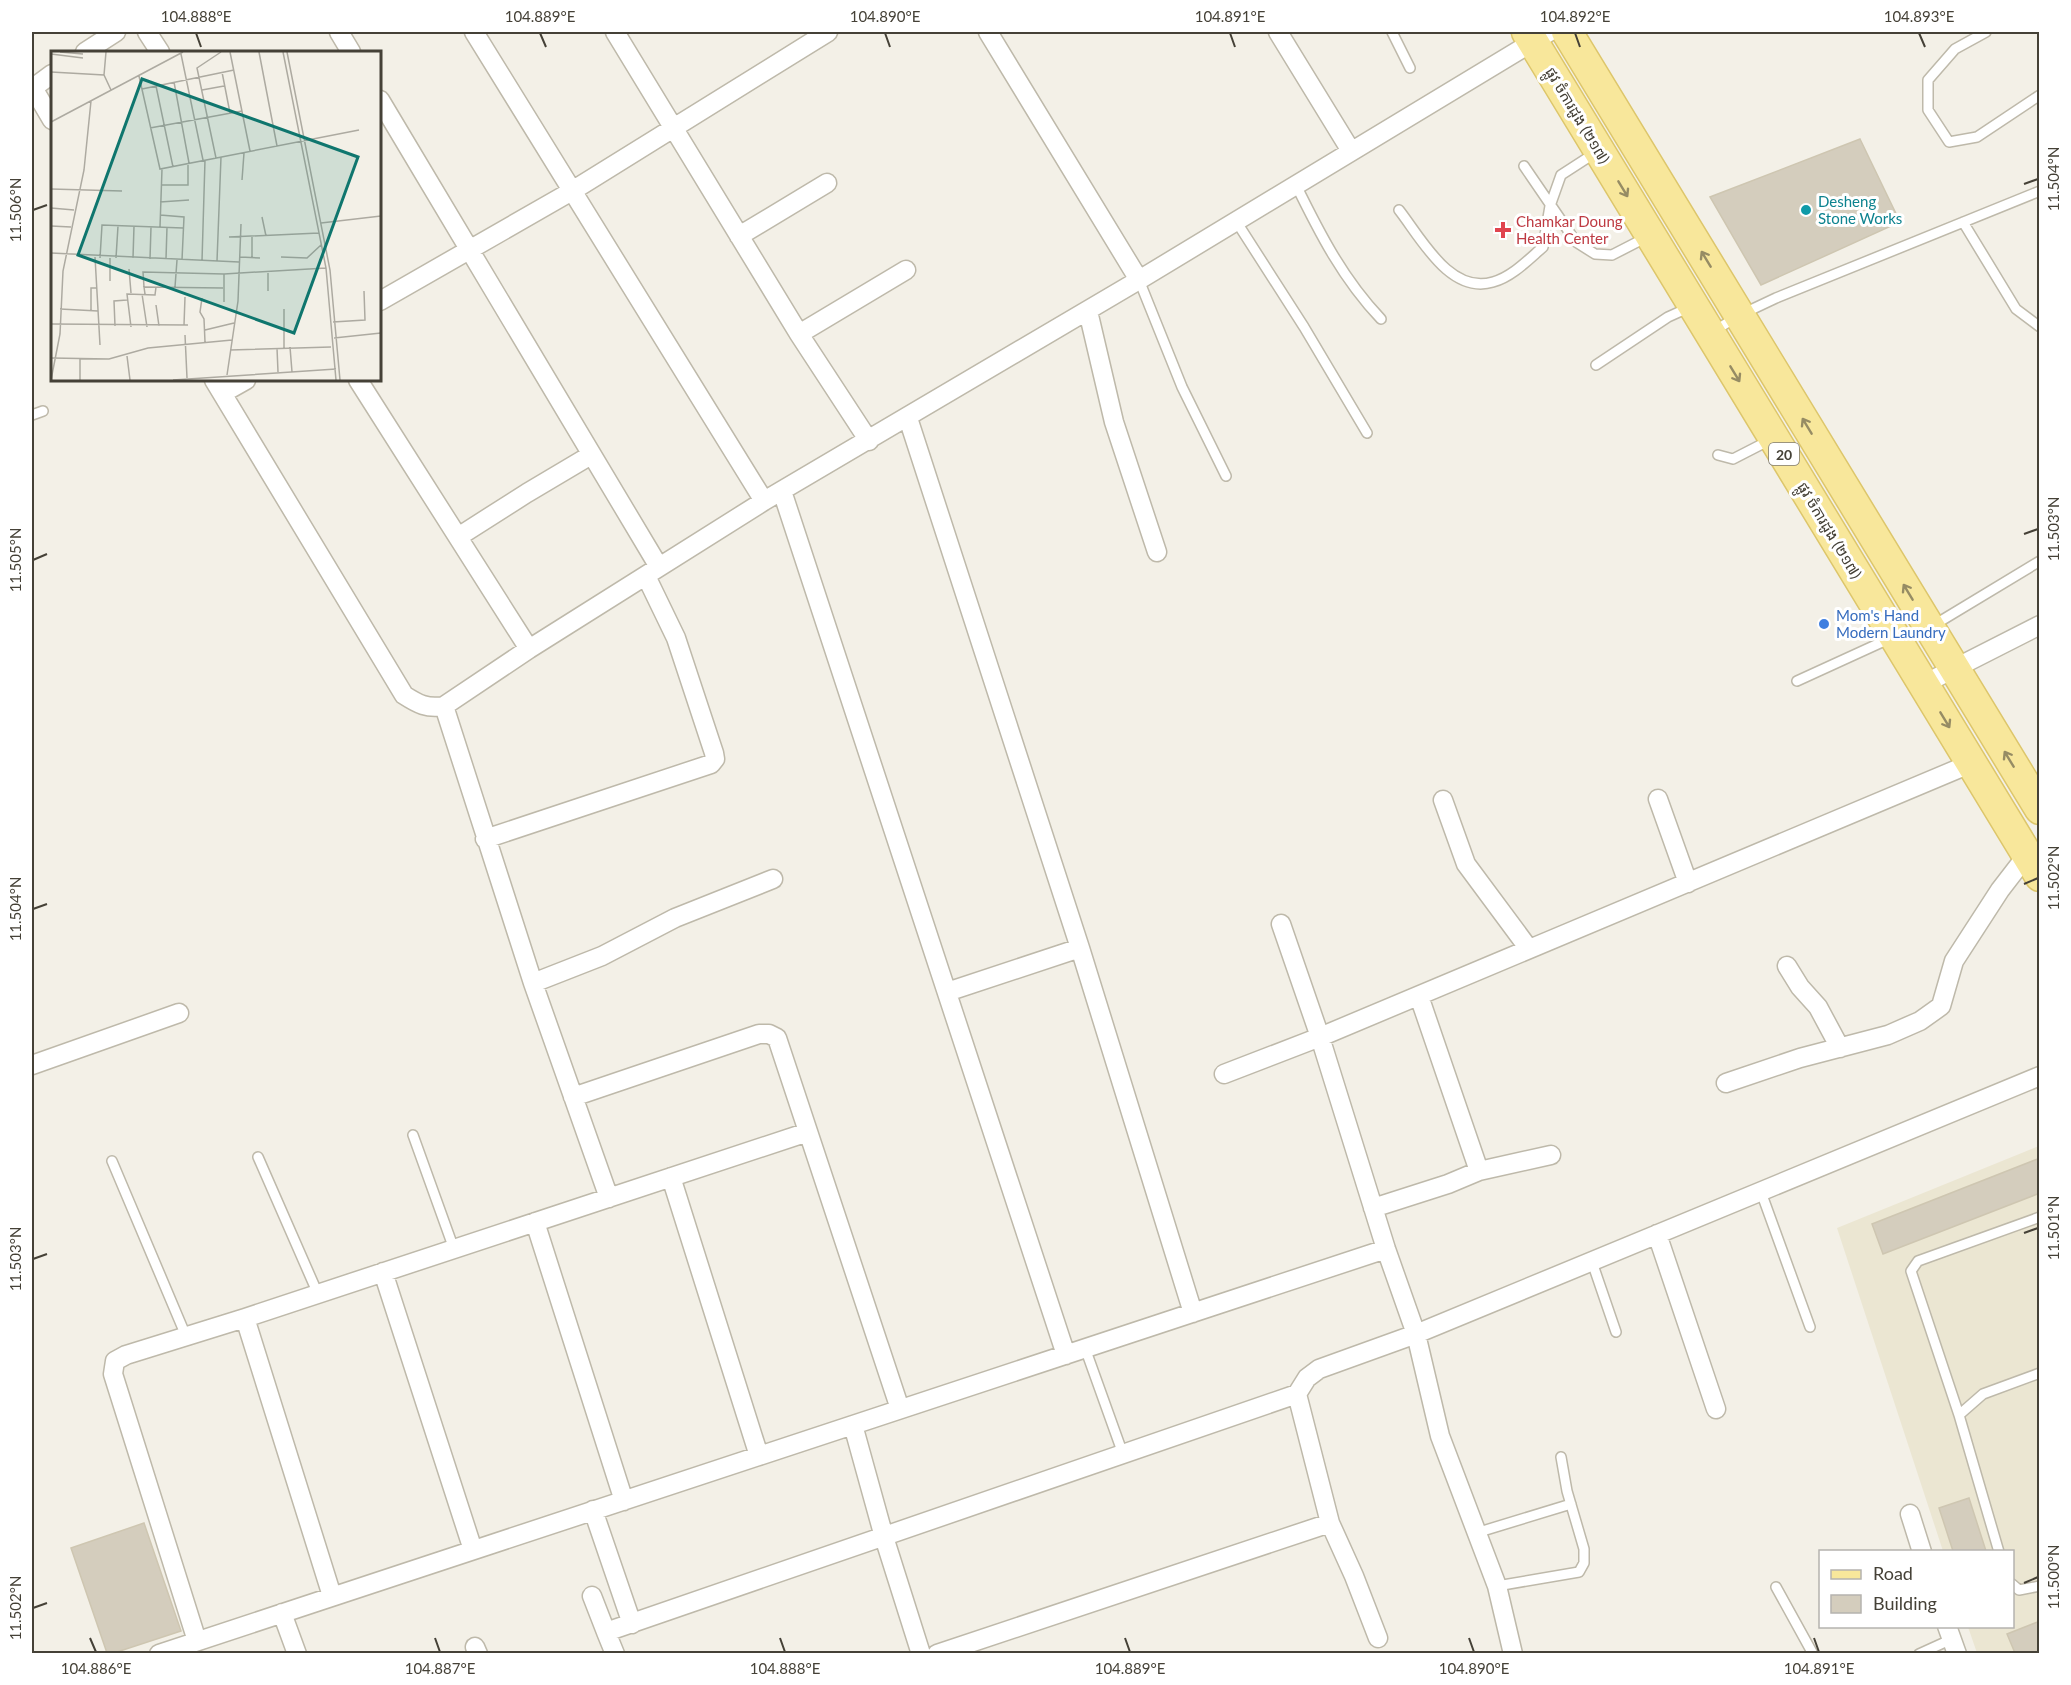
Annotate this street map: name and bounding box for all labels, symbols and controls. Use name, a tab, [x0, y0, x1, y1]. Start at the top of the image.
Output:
text: 104.888°E	[161, 7, 231, 25]
text: 104.889°E	[505, 7, 575, 25]
text: 104.890°E	[850, 7, 920, 25]
text: 104.891°E	[1195, 7, 1265, 25]
text: 104.892°E	[1540, 7, 1610, 25]
text: 104.893°E	[1884, 7, 1954, 25]
inset map	[51, 51, 381, 381]
street label: ផ្លូវ ចំការដូង (២១៧)	[1538, 64, 1614, 169]
text: 11.504°N	[2044, 147, 2062, 211]
text: 11.506°N	[6, 178, 24, 242]
one-way arrow	[1617, 180, 1629, 197]
place label: Desheng Stone Works	[1818, 192, 1902, 227]
marker: Desheng Stone Works	[1799, 203, 1813, 217]
place label: Chamkar Doung Health Center	[1516, 212, 1623, 247]
marker: Chamkar Doung Health Center	[1494, 221, 1512, 239]
one-way arrow	[1699, 251, 1711, 268]
one-way arrow	[1729, 365, 1741, 382]
one-way arrow	[1801, 418, 1813, 435]
road number: 20	[1769, 443, 1799, 465]
street label: ផ្លូវ ចំការដូង (២១៧)	[1790, 479, 1866, 584]
text: 11.503°N	[2044, 497, 2062, 561]
text: 11.505°N	[6, 528, 24, 592]
one-way arrow	[1902, 584, 1914, 601]
place label: Mom's Hand Modern Laundry	[1836, 606, 1946, 641]
marker: Mom's Hand Modern Laundry	[1817, 617, 1831, 631]
one-way arrow	[1940, 711, 1952, 728]
one-way arrow	[2003, 751, 2015, 768]
text: 11.502°N	[2044, 846, 2062, 910]
text: 11.504°N	[6, 877, 24, 941]
text: 11.501°N	[2044, 1196, 2062, 1260]
text: 11.503°N	[6, 1227, 24, 1291]
text: 11.500°N	[2044, 1545, 2062, 1609]
legend	[1819, 1550, 2014, 1628]
text: Road	[1873, 1562, 1913, 1584]
text: 11.502°N	[6, 1576, 24, 1640]
text: Building	[1873, 1592, 1937, 1614]
text: 104.886°E	[61, 1659, 131, 1677]
text: 104.887°E	[405, 1659, 475, 1677]
text: 104.888°E	[750, 1659, 820, 1677]
text: 104.889°E	[1095, 1659, 1165, 1677]
text: 104.890°E	[1439, 1659, 1509, 1677]
text: 104.891°E	[1784, 1659, 1854, 1677]

